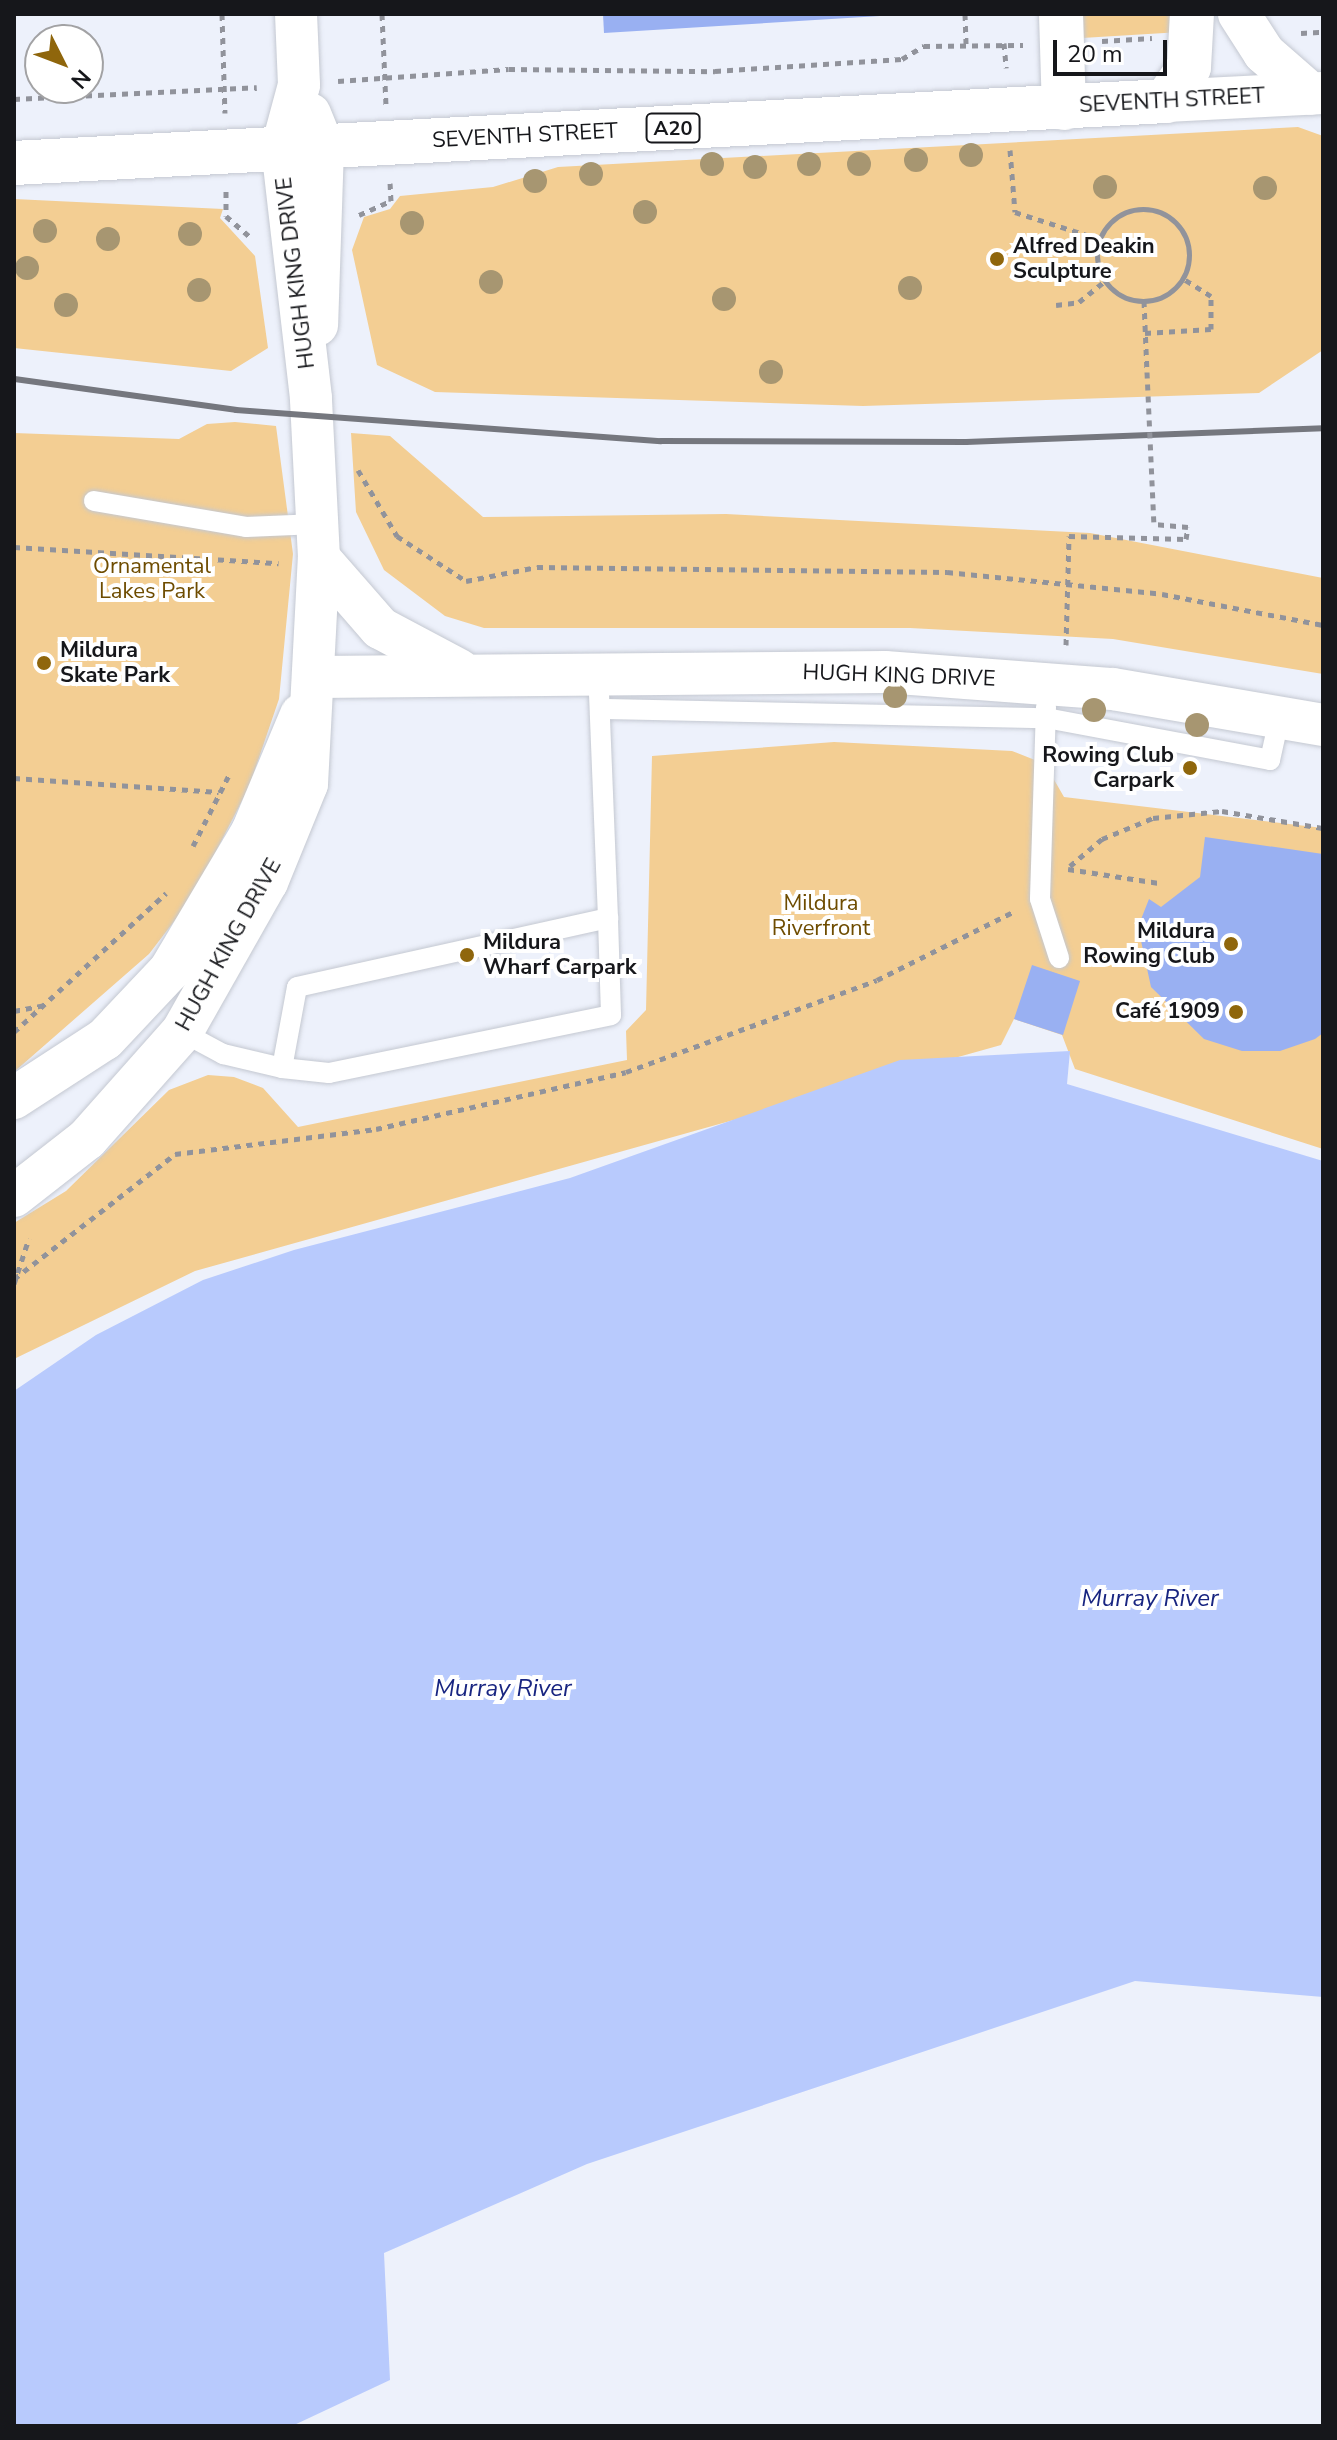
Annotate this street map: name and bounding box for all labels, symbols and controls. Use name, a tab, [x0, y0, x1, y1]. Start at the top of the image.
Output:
north arrow	[24, 24, 104, 104]
scale bar	[1057, 24, 1171, 74]
text: 20 m	[1067, 38, 1123, 70]
text: N	[64, 63, 97, 95]
street label: SEVENTH STREET	[1078, 83, 1266, 119]
road number: A20	[645, 112, 701, 144]
street label: SEVENTH STREET	[431, 118, 619, 154]
street label: HUGH KING DRIVE	[271, 176, 321, 370]
place label: Alfred Deakin Sculpture	[1013, 233, 1155, 284]
marker: Alfred Deakin Sculpture	[988, 250, 1006, 268]
park label: Ornamental Lakes Park	[93, 553, 211, 604]
place label: Mildura Skate Park	[60, 637, 170, 688]
marker: Mildura Skate Park	[35, 654, 53, 672]
street label: HUGH KING DRIVE	[802, 659, 996, 693]
place label: Rowing Club Carpark	[1042, 742, 1174, 794]
marker: Rowing Club Carpark	[1181, 759, 1199, 777]
street label: HUGH KING DRIVE	[171, 854, 287, 1036]
park label: Mildura Riverfront	[772, 890, 870, 942]
place label: Mildura Rowing Club	[1083, 918, 1215, 970]
place label: Mildura Wharf Carpark	[483, 929, 636, 980]
marker: Mildura Rowing Club	[1222, 935, 1240, 953]
marker: Mildura Wharf Carpark	[458, 946, 476, 964]
place label: Café 1909	[1115, 999, 1220, 1025]
marker: Café 1909	[1227, 1003, 1245, 1021]
water label: Murray River	[1081, 1585, 1219, 1613]
water label: Murray River	[434, 1675, 572, 1703]

